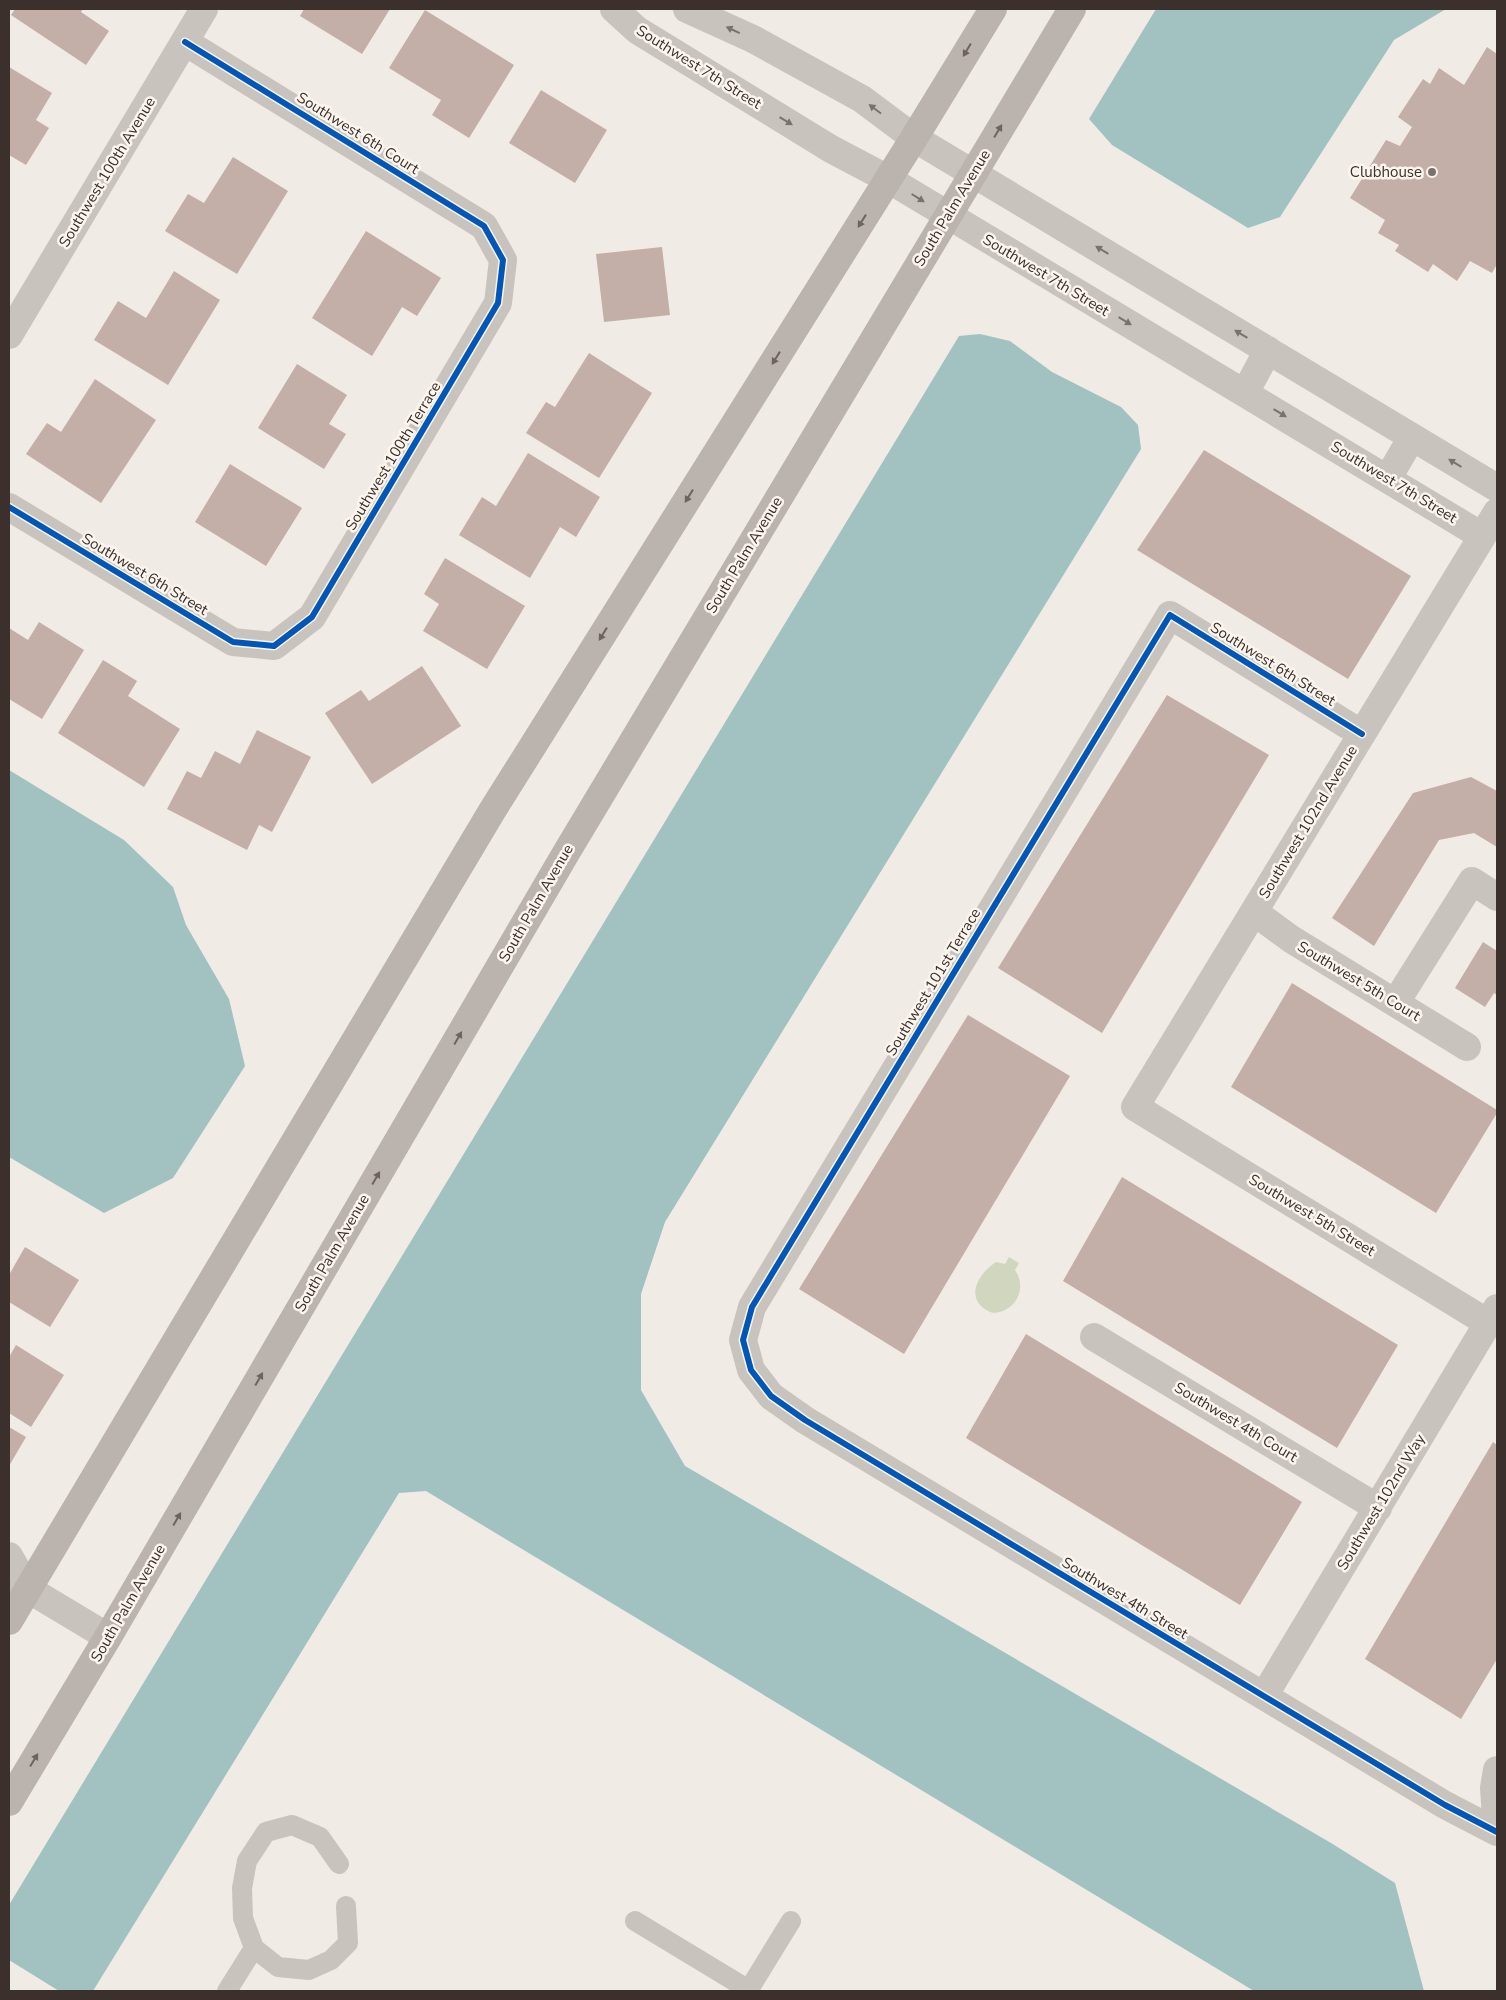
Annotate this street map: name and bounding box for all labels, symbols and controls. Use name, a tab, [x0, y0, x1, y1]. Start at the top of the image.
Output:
street label: Southwest 7th Street	[633, 20, 766, 114]
one-way arrow	[726, 26, 740, 34]
one-way arrow	[963, 44, 972, 57]
street label: Southwest 6th Court	[293, 87, 423, 179]
street label: Southwest 100th Avenue	[54, 93, 160, 251]
one-way arrow	[868, 104, 882, 114]
one-way arrow	[780, 117, 793, 126]
one-way arrow	[993, 125, 1002, 138]
street label: South Palm Avenue	[909, 146, 995, 270]
place label: Clubhouse	[1350, 162, 1422, 182]
marker: Clubhouse	[1426, 166, 1438, 178]
one-way arrow	[911, 193, 924, 202]
one-way arrow	[858, 214, 867, 227]
street label: Southwest 7th Street	[979, 229, 1113, 321]
one-way arrow	[1095, 246, 1108, 255]
one-way arrow	[1119, 317, 1132, 326]
one-way arrow	[1235, 329, 1248, 338]
one-way arrow	[771, 352, 780, 365]
street label: Southwest 100th Terrace	[341, 378, 445, 534]
one-way arrow	[1273, 409, 1286, 418]
street label: Southwest 7th Street	[1327, 436, 1461, 528]
one-way arrow	[1449, 458, 1462, 467]
one-way arrow	[685, 489, 694, 503]
street label: South Palm Avenue	[701, 493, 787, 617]
street label: Southwest 6th Street	[78, 528, 212, 620]
street label: Southwest 6th Street	[1207, 617, 1340, 711]
one-way arrow	[598, 627, 608, 640]
street label: Southwest 102nd Avenue	[1254, 742, 1362, 902]
street label: South Palm Avenue	[494, 840, 578, 966]
street label: Southwest 101st Terrace	[881, 904, 985, 1060]
street label: Southwest 5th Court	[1294, 936, 1425, 1026]
one-way arrow	[453, 1031, 462, 1044]
street label: Southwest 5th Street	[1245, 1169, 1379, 1261]
one-way arrow	[371, 1171, 380, 1185]
street label: South Palm Avenue	[290, 1190, 374, 1316]
one-way arrow	[254, 1372, 263, 1385]
street label: Southwest 4th Court	[1171, 1377, 1302, 1467]
street label: Southwest 102nd Way	[1332, 1430, 1430, 1574]
one-way arrow	[172, 1513, 181, 1526]
street label: South Palm Avenue	[86, 1540, 170, 1666]
street label: Southwest 4th Street	[1058, 1552, 1192, 1644]
one-way arrow	[29, 1754, 38, 1767]

